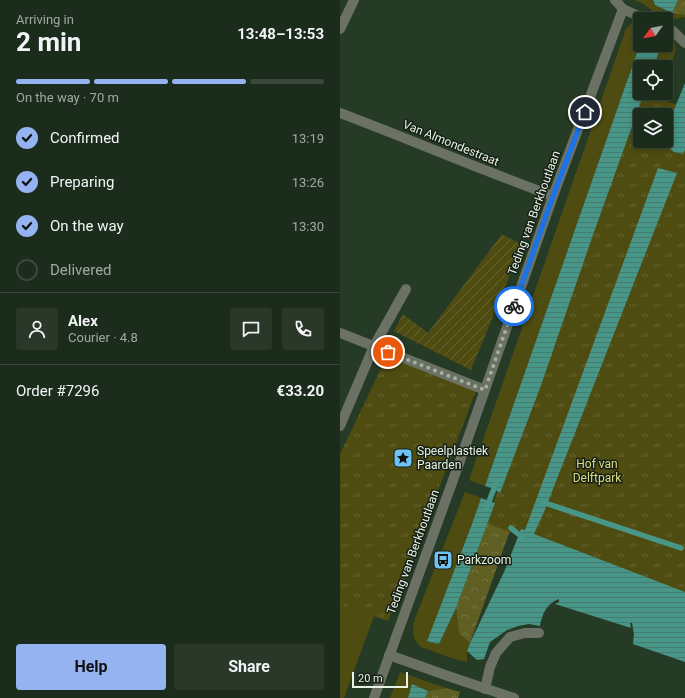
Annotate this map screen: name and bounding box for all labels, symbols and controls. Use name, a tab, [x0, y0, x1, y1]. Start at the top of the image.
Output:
text: Arriving in	[16, 12, 74, 27]
north arrow	[633, 12, 673, 52]
map controls	[633, 12, 673, 148]
text: 13:48–13:53	[237, 25, 324, 43]
text: 2 min	[16, 27, 81, 57]
button: locate	[633, 60, 673, 100]
text: On the way · 70 m	[16, 90, 119, 105]
pin	[568, 95, 602, 129]
icon: home	[574, 101, 596, 123]
button: layers	[633, 108, 673, 148]
street label: Van Almondestraat	[401, 117, 501, 169]
icon: check	[16, 127, 38, 149]
text: Confirmed	[50, 129, 120, 147]
text: 13:19	[292, 131, 324, 146]
street label: Teding van Berkhoutlaan	[505, 149, 563, 277]
icon: check	[16, 171, 38, 193]
text: Preparing	[50, 173, 114, 191]
text: 13:26	[292, 175, 324, 190]
icon: check	[16, 215, 38, 237]
text: On the way	[50, 217, 124, 235]
text: 13:30	[292, 219, 324, 234]
text: Delivered	[50, 261, 112, 279]
courier	[494, 286, 534, 326]
icon: bike	[503, 295, 525, 317]
button: person	[16, 308, 58, 350]
button: chat	[230, 308, 272, 350]
button: phone	[282, 308, 324, 350]
text: Alex	[68, 312, 98, 330]
text: Courier · 4.8	[68, 330, 138, 345]
pin	[371, 335, 405, 369]
icon: bag	[377, 341, 399, 363]
text: Order #7296	[16, 382, 99, 400]
text: €33.20	[277, 382, 324, 400]
place label: Speelplastiek Paarden	[417, 444, 489, 472]
place icon: Speelplastiek Paarden	[392, 447, 414, 469]
park label: Hof van Delftpark	[573, 457, 622, 485]
street label: Teding van Berkhoutlaan	[384, 488, 442, 616]
bus stop icon: Parkzoom	[432, 549, 454, 571]
place label: Parkzoom	[457, 553, 511, 567]
button: Help	[16, 644, 166, 690]
button: Share	[174, 644, 324, 690]
scale bar	[352, 670, 408, 689]
text: 20 m	[358, 672, 383, 685]

